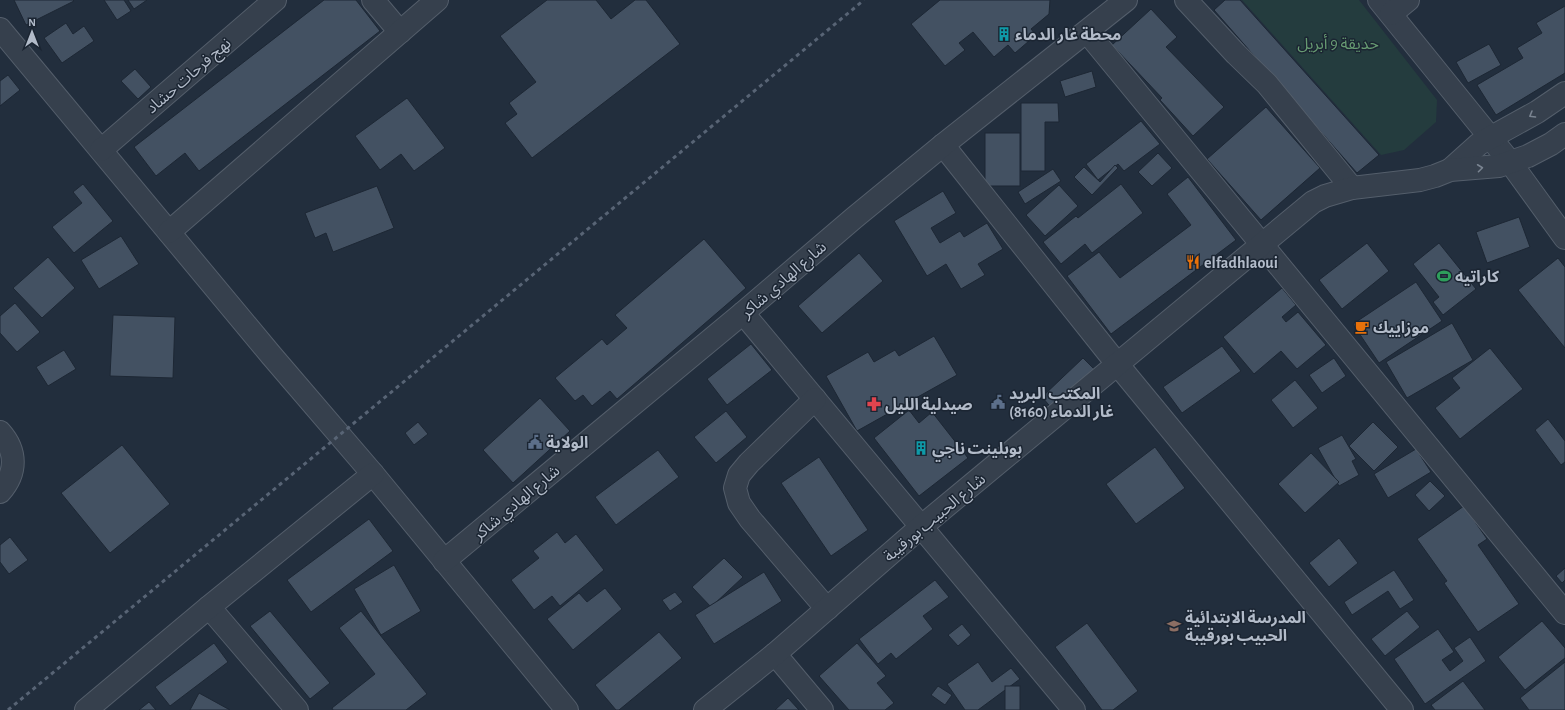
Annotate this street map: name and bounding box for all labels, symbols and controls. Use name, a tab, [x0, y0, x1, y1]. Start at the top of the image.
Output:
north arrow	[12, 12, 52, 52]
text: N	[28, 17, 36, 28]
building icon: محطة غار الدماء	[996, 26, 1012, 42]
place label: محطة غار الدماء	[1015, 26, 1121, 44]
park label: حديقة 9 أبريل	[1297, 34, 1379, 53]
street label: نهج فرحات حشاد	[143, 35, 237, 120]
one-way arrow	[1529, 110, 1536, 117]
one-way arrow	[1477, 164, 1483, 173]
street label: شارع الهادي شاكر	[737, 239, 832, 325]
restaurant icon: elfadhlaoui	[1185, 254, 1201, 270]
place label: elfadhlaoui	[1204, 255, 1278, 271]
sports icon: كاراتيه	[1436, 268, 1452, 284]
place label: كاراتيه	[1455, 269, 1500, 286]
cafe icon: موزاييك	[1354, 319, 1370, 335]
place label: موزاييك	[1373, 320, 1429, 337]
place label: المكتب البريد غار الدماء (8160)	[1009, 386, 1114, 421]
public building icon: المكتب البريد غار الدماء (8160)	[990, 394, 1006, 410]
pharmacy icon: صيدلية الليل	[866, 396, 882, 412]
place label: صيدلية الليل	[885, 396, 973, 414]
public building icon: الولاية	[527, 434, 543, 450]
place label: الولاية	[546, 434, 588, 452]
building icon: بوبلينت ناجي	[913, 440, 929, 456]
place label: بوبلينت ناجي	[932, 441, 1022, 462]
street label: شارع الهادي شاكر	[470, 462, 565, 547]
street label: شارع الحبيب بورقيبة	[881, 471, 991, 568]
place label: المدرسة الابتدائية الحبيب بورقيبة	[1185, 609, 1306, 645]
school or university icon: المدرسة الابتدائية الحبيب بورقيبة	[1166, 618, 1182, 634]

